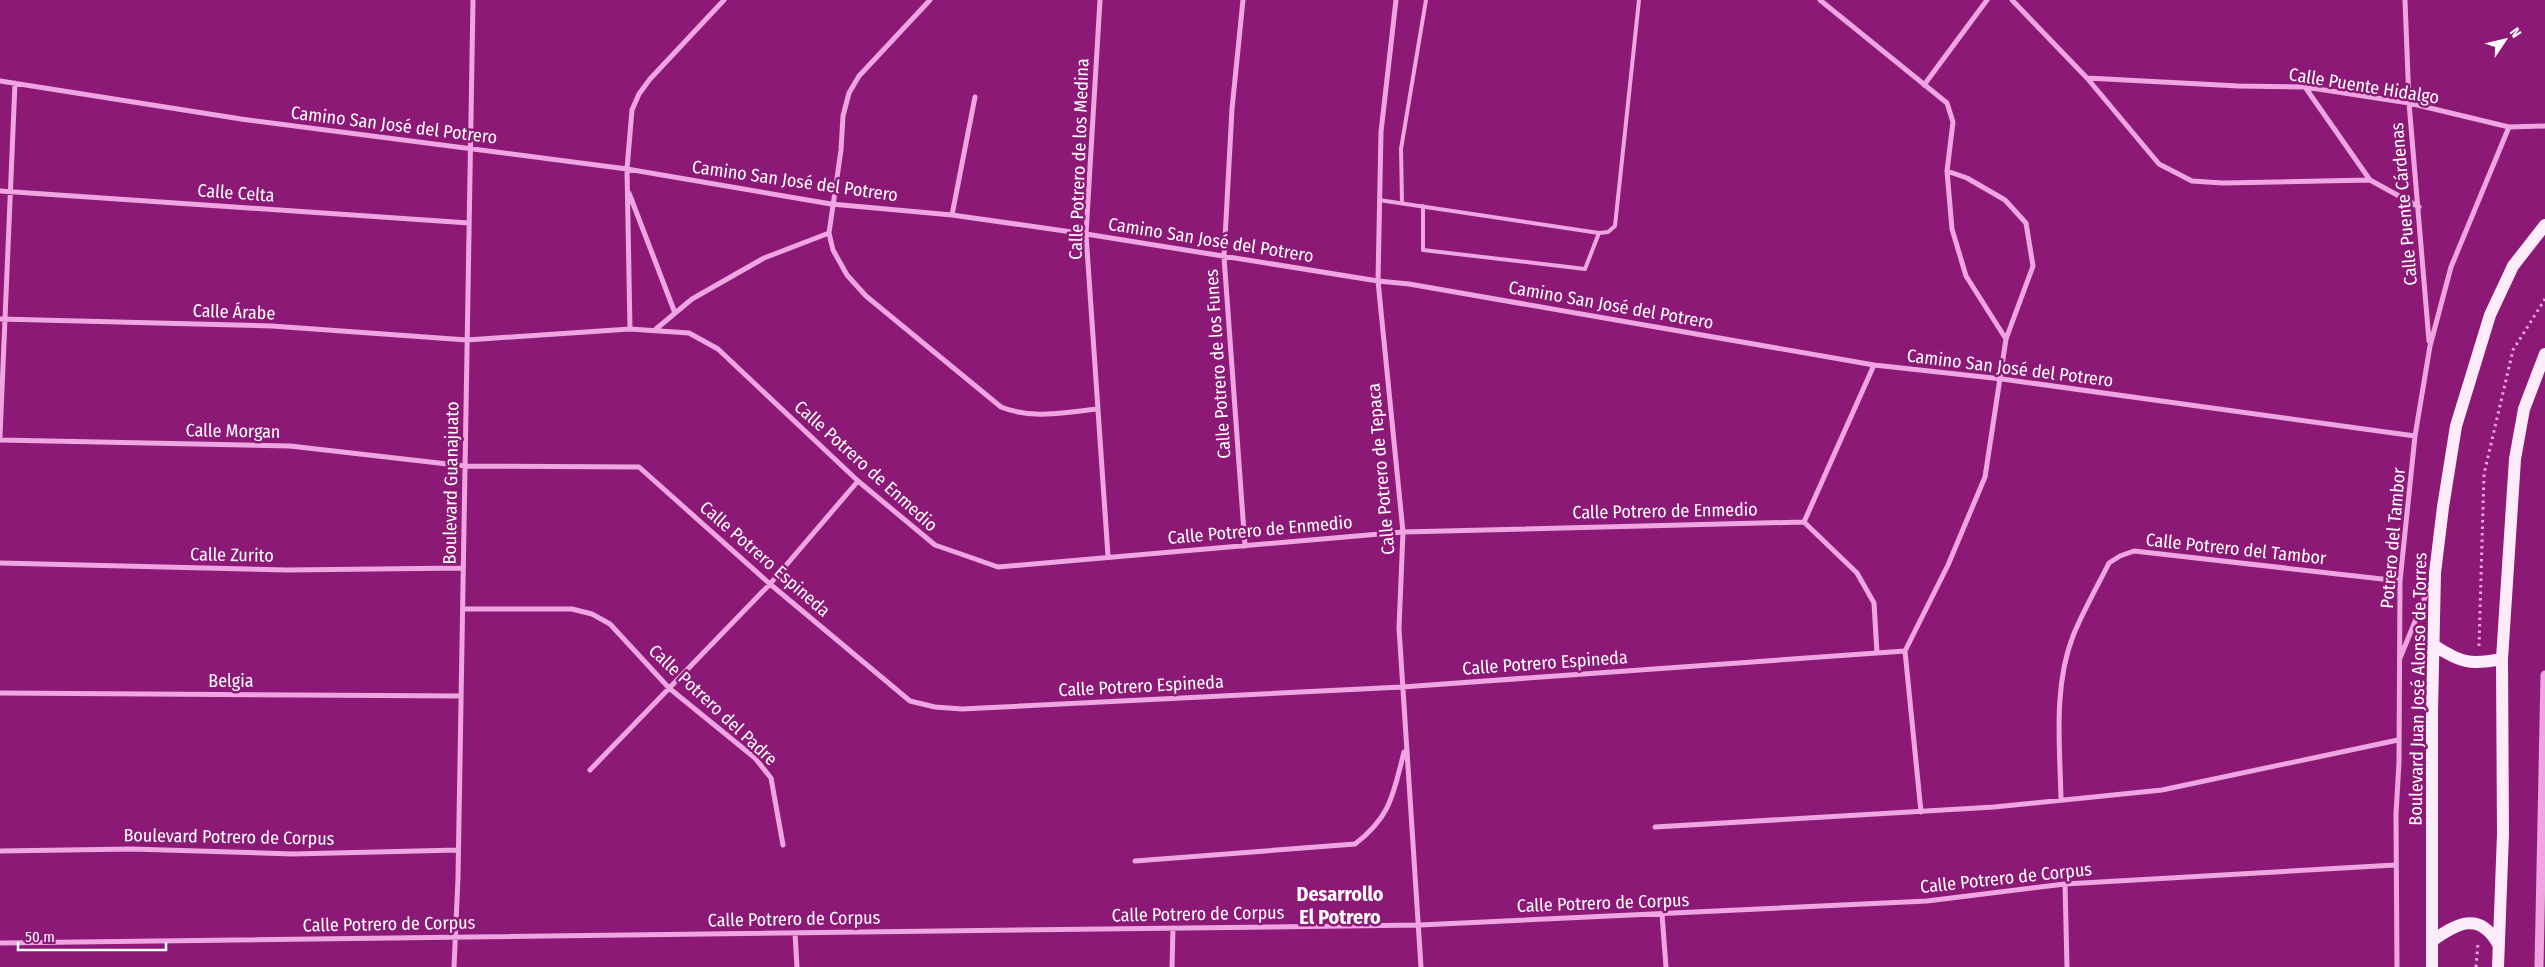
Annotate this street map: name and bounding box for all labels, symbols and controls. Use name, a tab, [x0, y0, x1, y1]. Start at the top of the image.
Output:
north arrow	[2480, 15, 2530, 65]
text: N	[2506, 25, 2525, 41]
street label: Calle Potrero de los Medina	[1064, 58, 1094, 260]
street label: Calle Puente Hidalgo	[2287, 63, 2441, 109]
street label: Camino San José del Potrero	[290, 101, 498, 149]
street label: Calle Puente Cárdenas	[2386, 121, 2422, 286]
street label: Camino San José del Potrero	[691, 156, 899, 206]
street label: Calle Celta	[197, 179, 275, 207]
street label: Camino San José del Potrero	[1107, 213, 1315, 267]
street label: Calle Potrero de los Funes	[1200, 268, 1236, 460]
street label: Camino San José del Potrero	[1507, 276, 1715, 334]
street label: Calle Árabe	[192, 299, 276, 324]
street label: Camino San José del Potrero	[1906, 344, 2114, 392]
street label: Calle Potrero de Tepaca	[1363, 382, 1399, 556]
street label: Calle Potrero de Enmedio	[790, 396, 942, 536]
street label: Boulevard Guanajuato	[439, 401, 463, 565]
street label: Calle Morgan	[185, 419, 281, 443]
street label: Potrero del Tambor	[2376, 466, 2410, 609]
street label: Calle Potrero Espineda	[695, 496, 835, 622]
street label: Calle Potrero de Enmedio	[1572, 498, 1758, 524]
street label: Calle Potrero de Enmedio	[1167, 511, 1353, 549]
street label: Calle Potrero del Tambor	[2145, 529, 2328, 569]
street label: Calle Zurito	[190, 543, 274, 567]
street label: Boulevard Juan José Alonso de Torres	[2405, 552, 2431, 826]
street label: Calle Potrero del Padre	[644, 640, 782, 770]
street label: Calle Potrero Espineda	[1462, 646, 1628, 680]
street label: Belgia	[208, 670, 254, 692]
street label: Calle Potrero Espineda	[1058, 671, 1224, 701]
street label: Boulevard Potrero de Corpus	[123, 824, 335, 850]
street label: Calle Potrero de Corpus	[1919, 858, 2093, 898]
district label: Desarrollo El Potrero	[1297, 882, 1384, 929]
street label: Calle Potrero de Corpus	[1516, 889, 1690, 917]
street label: Calle Potrero de Corpus	[1112, 901, 1285, 927]
street label: Calle Potrero de Corpus	[708, 906, 881, 932]
street label: Calle Potrero de Corpus	[303, 911, 476, 937]
scale bar	[18, 920, 165, 952]
text: 50 m	[25, 928, 55, 946]

